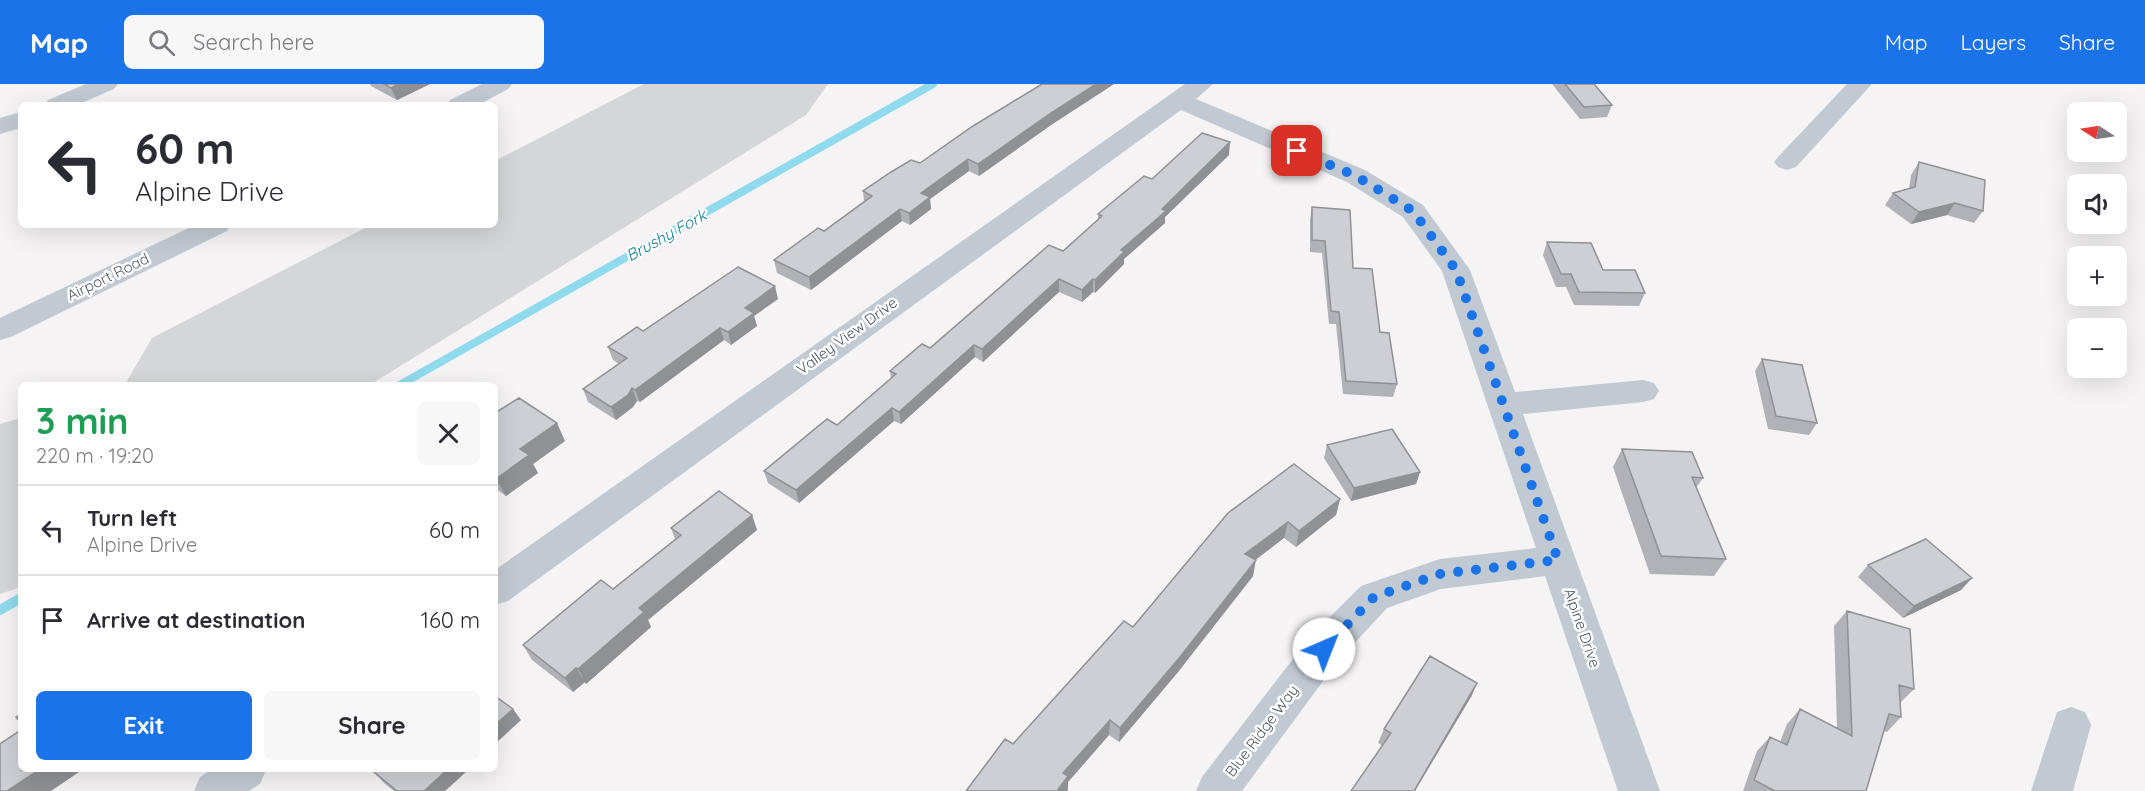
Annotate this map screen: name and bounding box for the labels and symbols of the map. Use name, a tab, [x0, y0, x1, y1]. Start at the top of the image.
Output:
north arrow	[2067, 102, 2127, 162]
pin	[1271, 125, 1322, 176]
water label: Brushy Fork	[622, 204, 711, 265]
street label: Airport Road	[64, 249, 152, 305]
street label: Valley View Drive	[793, 293, 901, 378]
street label: Alpine Drive	[1560, 586, 1605, 670]
position arrow	[1292, 617, 1356, 681]
street label: Blue Ridge Way	[1221, 681, 1302, 780]

